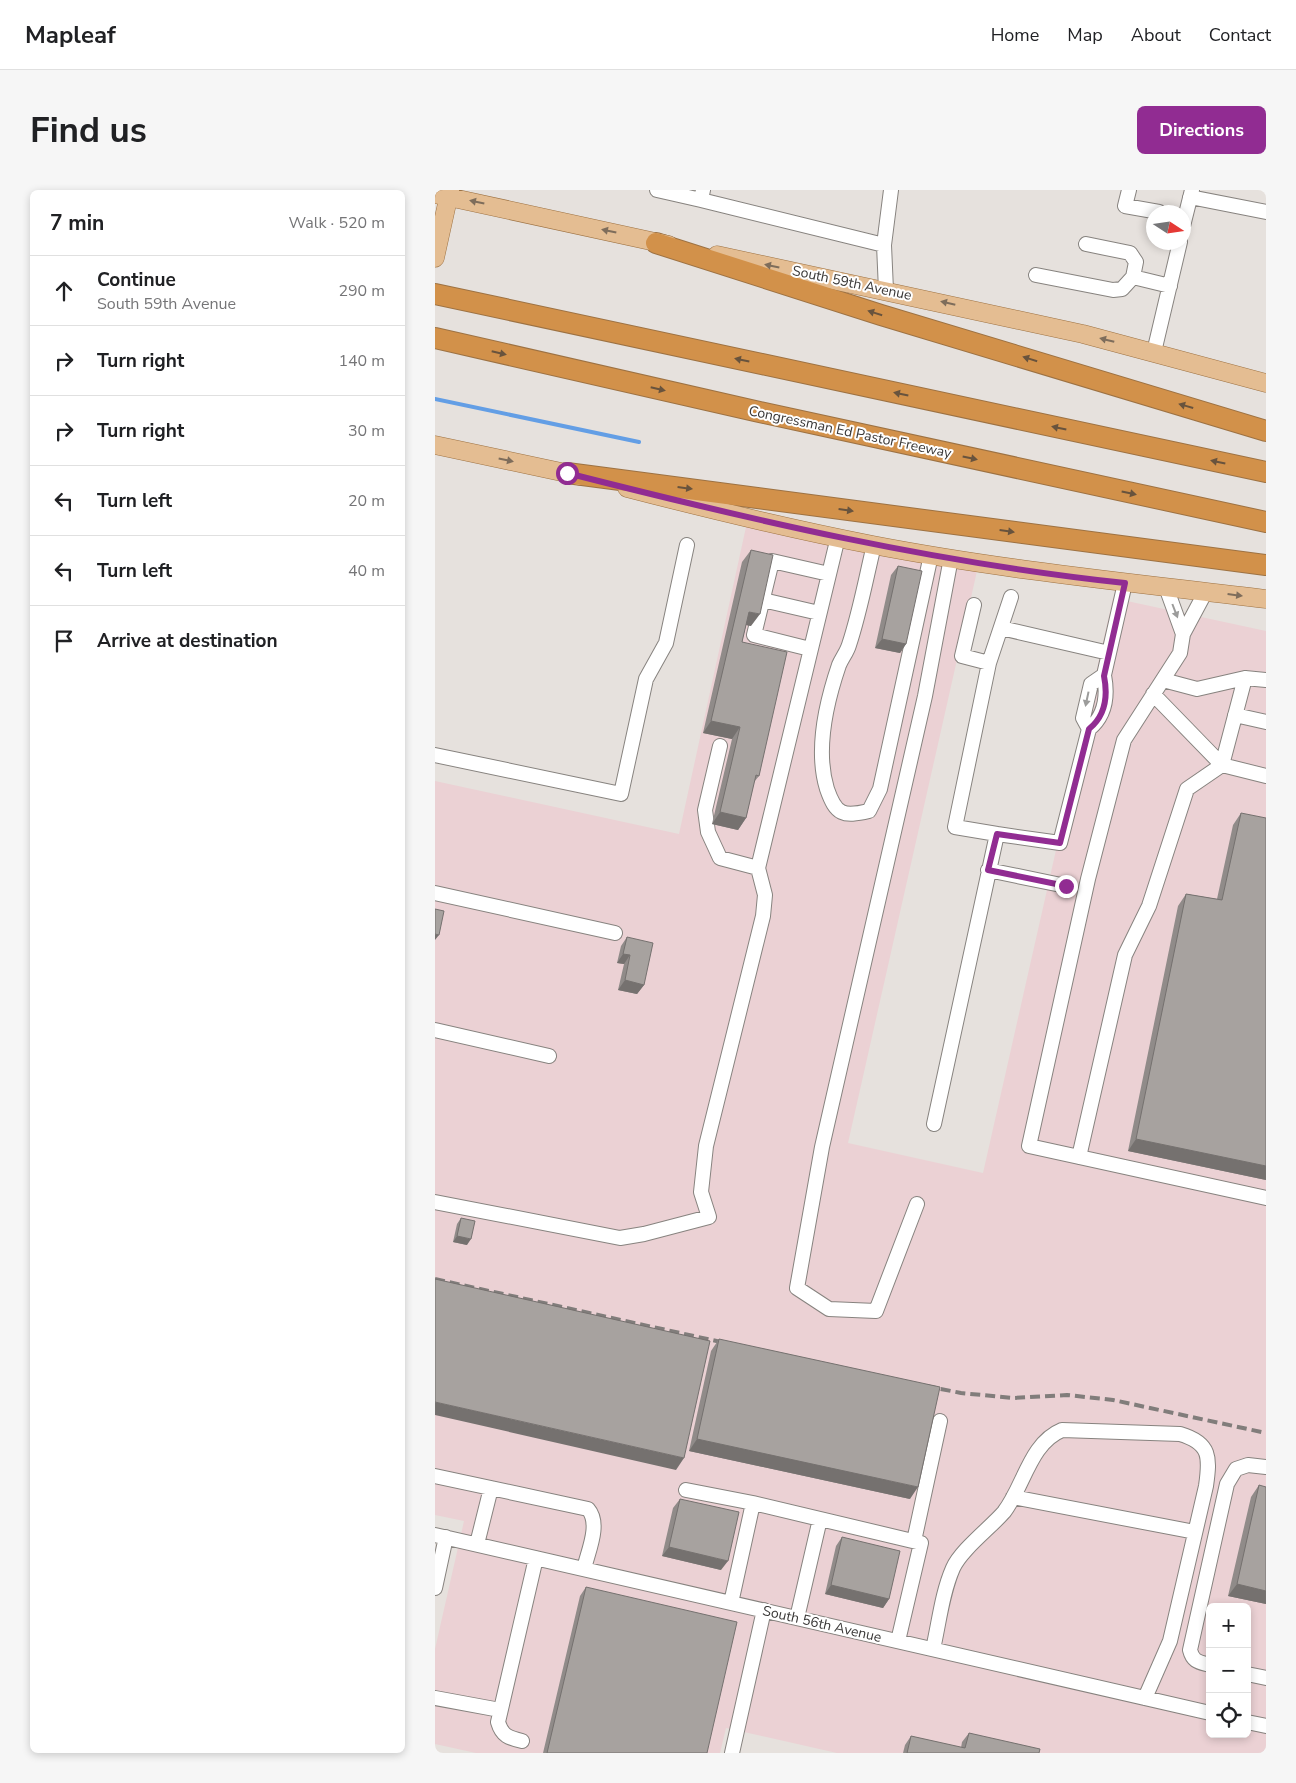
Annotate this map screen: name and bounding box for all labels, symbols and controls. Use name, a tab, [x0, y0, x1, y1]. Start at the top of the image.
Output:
text: Mapleaf	[25, 19, 116, 51]
text: Home	[991, 23, 1039, 47]
text: Map	[1067, 23, 1103, 47]
text: About	[1131, 23, 1181, 47]
text: Contact	[1209, 23, 1271, 47]
button: Directions	[1137, 106, 1266, 154]
text: Find us	[30, 107, 147, 154]
one-way arrow	[469, 198, 484, 206]
north arrow	[1146, 205, 1191, 250]
text: 7 min	[50, 209, 104, 237]
text: Walk · 520 m	[289, 212, 385, 234]
one-way arrow	[600, 226, 616, 234]
street label: South 59th Avenue	[791, 261, 913, 305]
one-way arrow	[764, 262, 780, 270]
text: Continue	[97, 267, 176, 293]
icon: ahead	[50, 277, 78, 305]
text: 290 m	[338, 280, 385, 302]
text: South 59th Avenue	[97, 293, 236, 315]
one-way arrow	[941, 299, 956, 307]
one-way arrow	[867, 308, 882, 316]
one-way arrow	[1099, 335, 1114, 343]
icon: right	[50, 347, 78, 375]
text: Turn right	[97, 348, 184, 374]
one-way arrow	[492, 349, 507, 357]
text: 140 m	[338, 350, 385, 372]
one-way arrow	[1023, 355, 1038, 363]
one-way arrow	[734, 356, 749, 364]
one-way arrow	[650, 385, 665, 393]
one-way arrow	[893, 390, 908, 398]
street label: Congressman Ed Pastor Freeway	[747, 401, 954, 463]
one-way arrow	[1178, 401, 1193, 409]
icon: right	[50, 417, 78, 445]
text: Turn right	[97, 418, 184, 444]
text: 30 m	[348, 420, 385, 442]
one-way arrow	[1052, 424, 1067, 432]
one-way arrow	[963, 454, 978, 462]
one-way arrow	[498, 456, 513, 464]
one-way arrow	[1211, 458, 1226, 466]
route start	[556, 462, 579, 485]
one-way arrow	[677, 484, 693, 492]
icon: left	[50, 487, 78, 515]
text: Turn left	[97, 488, 172, 514]
one-way arrow	[1121, 489, 1137, 497]
text: 20 m	[348, 490, 385, 512]
one-way arrow	[838, 506, 854, 514]
one-way arrow	[999, 527, 1015, 535]
icon: left	[50, 557, 78, 585]
text: Turn left	[97, 558, 172, 584]
text: 40 m	[348, 560, 385, 582]
one-way arrow	[1227, 591, 1243, 599]
one-way arrow	[1172, 603, 1179, 618]
icon: arrive	[50, 627, 78, 655]
text: Arrive at destination	[97, 628, 278, 654]
one-way arrow	[1083, 692, 1091, 707]
route end	[1055, 875, 1078, 898]
street label: South 56th Avenue	[761, 1601, 883, 1647]
map controls	[1206, 1603, 1251, 1738]
button: +	[1206, 1603, 1251, 1648]
button: −	[1206, 1648, 1251, 1693]
button: locate	[1206, 1693, 1251, 1738]

